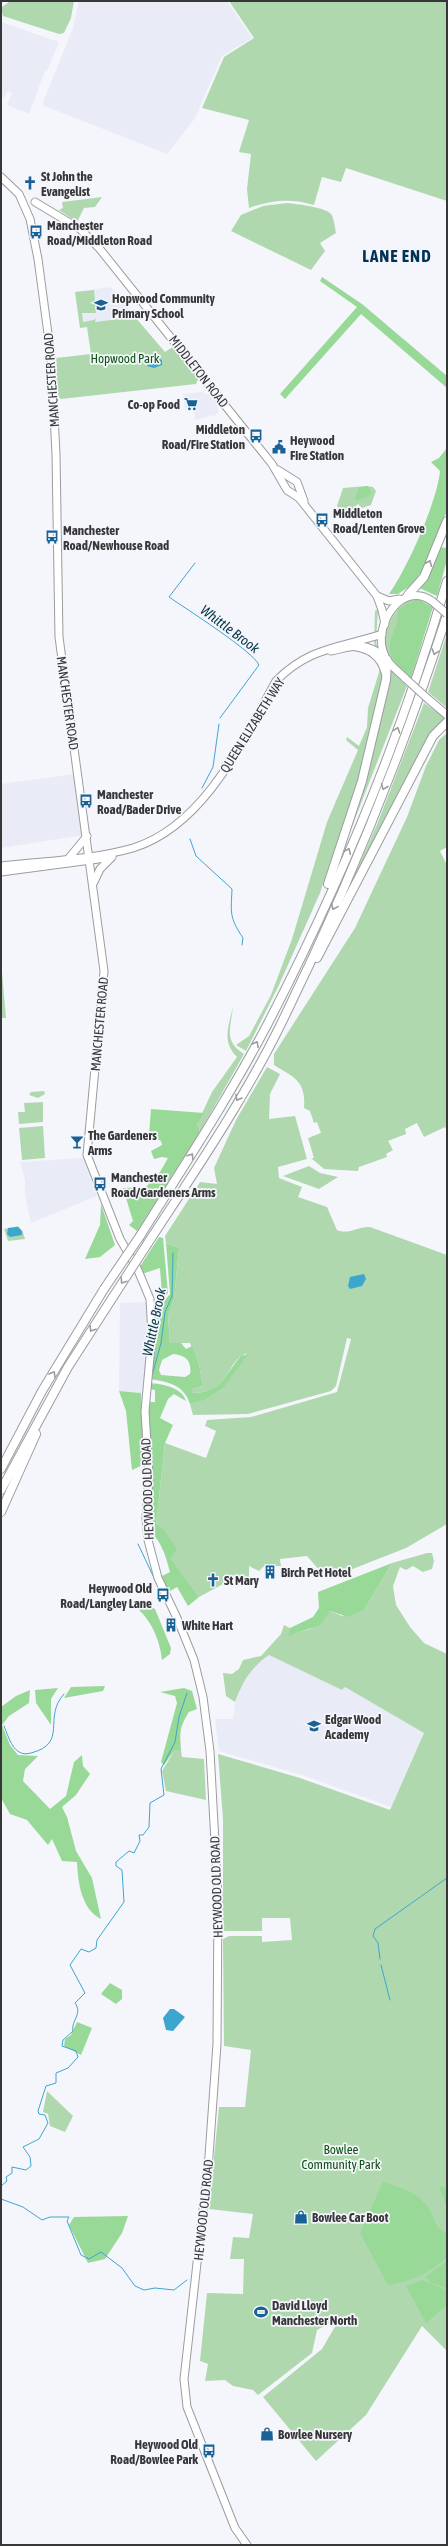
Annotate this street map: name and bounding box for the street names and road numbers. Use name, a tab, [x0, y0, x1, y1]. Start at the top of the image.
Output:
street label: MANCHESTER ROAD	[41, 332, 62, 428]
street label: MIDDLETON ROAD	[166, 332, 231, 410]
street label: MANCHESTER ROAD	[54, 655, 81, 751]
street label: QUEEN ELIZABETH WAY	[217, 675, 288, 776]
street label: MANCHESTER ROAD	[88, 976, 111, 1072]
street label: HEYWOOD OLD ROAD	[138, 1438, 157, 1540]
street label: HEYWOOD OLD ROAD	[207, 1836, 226, 1938]
street label: HEYWOOD OLD ROAD	[191, 2159, 216, 2261]

